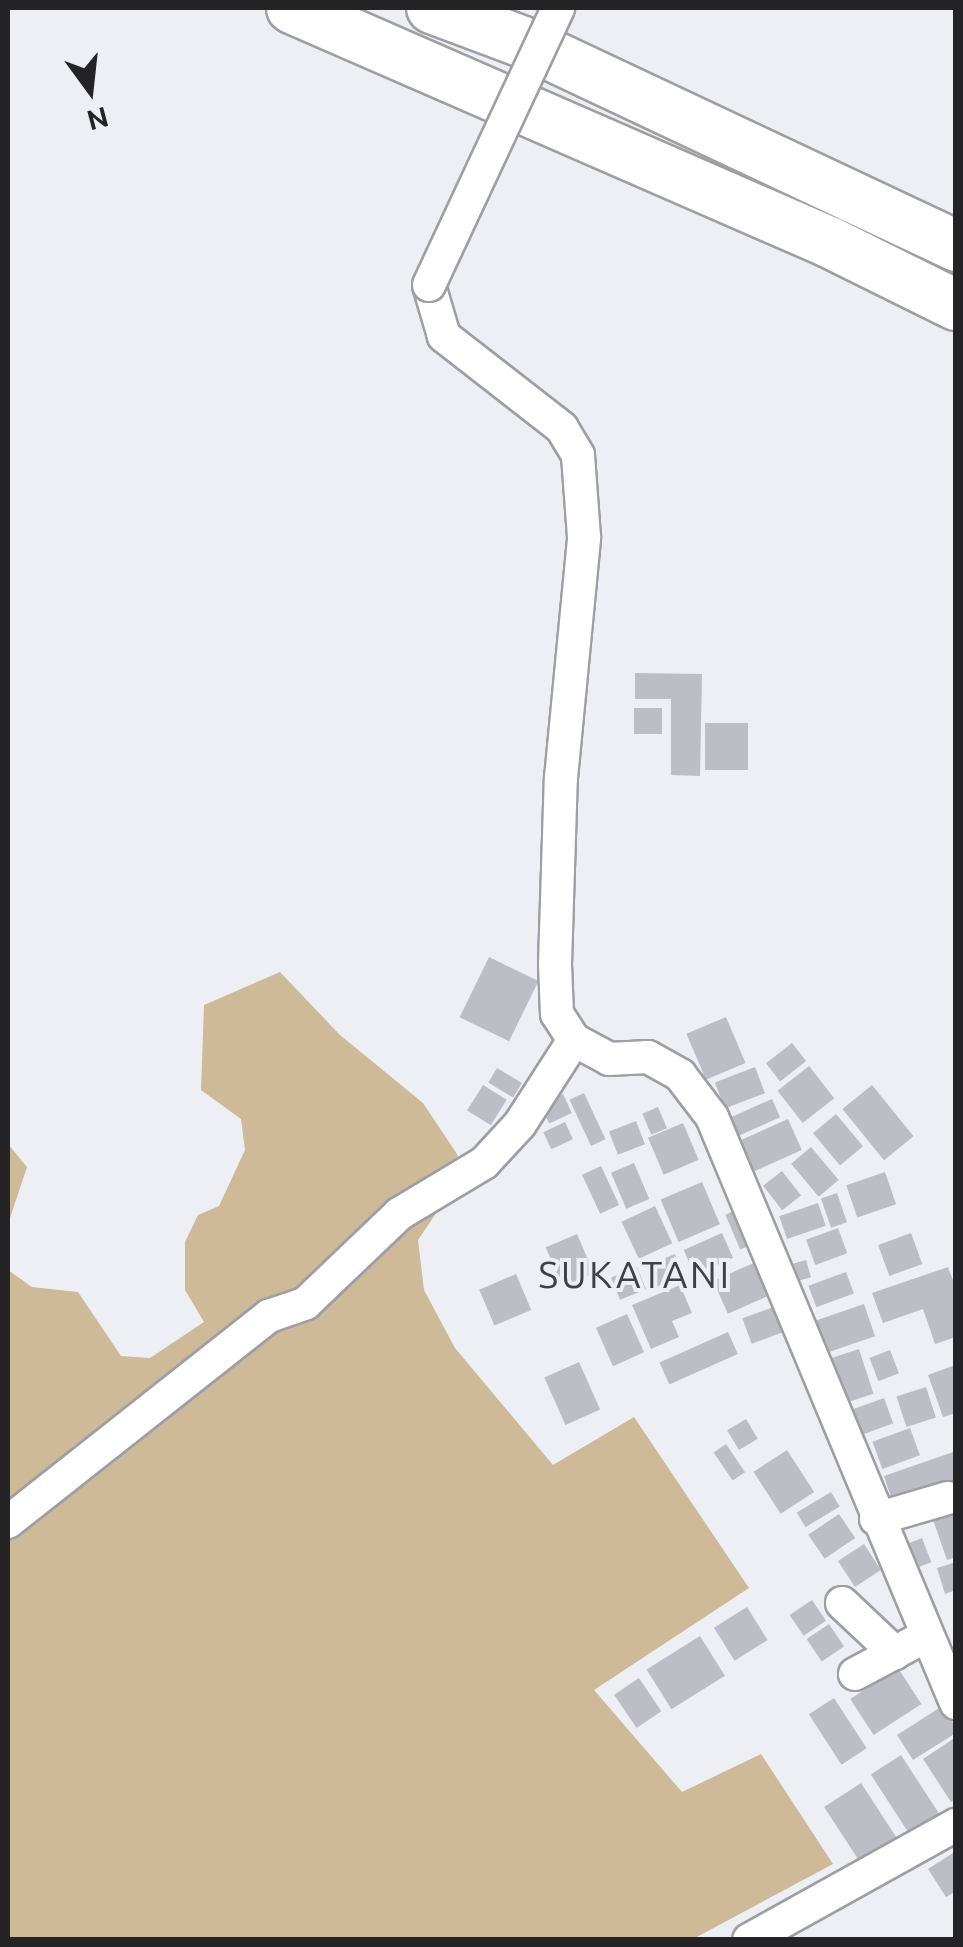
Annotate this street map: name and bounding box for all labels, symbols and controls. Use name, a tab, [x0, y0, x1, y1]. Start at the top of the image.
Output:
north arrow	[40, 40, 140, 140]
text: N	[84, 102, 112, 137]
district label: SUKATANI	[538, 1252, 732, 1298]

